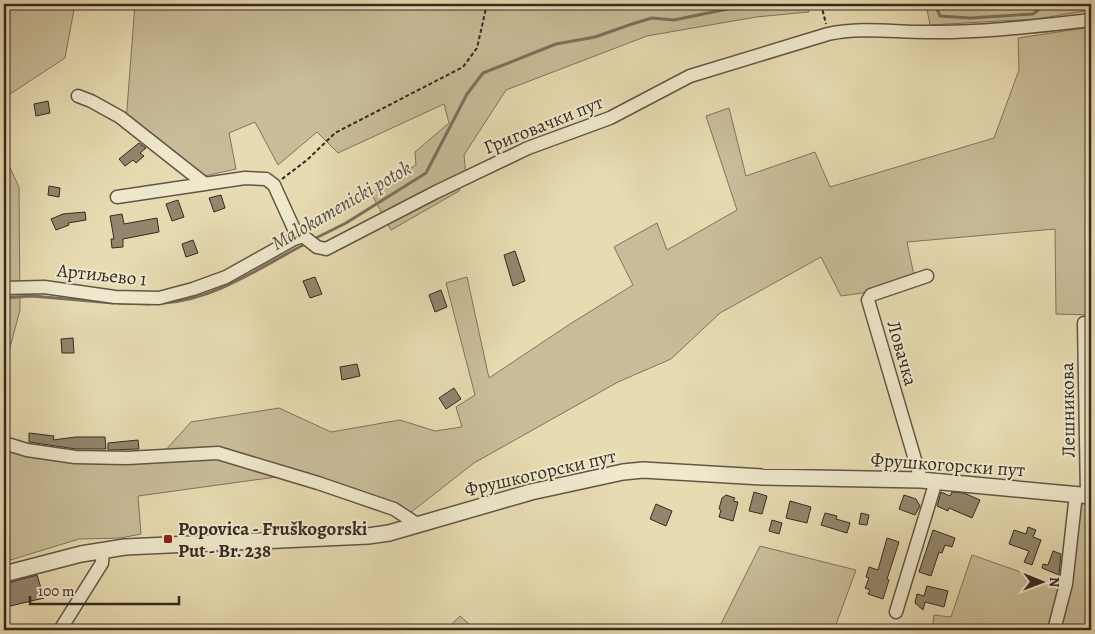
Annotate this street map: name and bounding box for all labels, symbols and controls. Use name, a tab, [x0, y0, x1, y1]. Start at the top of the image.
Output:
street label: Григовачки пут	[480, 89, 608, 161]
water label: Malokamenicki potok	[266, 154, 416, 256]
street label: Артиљево 1	[55, 257, 149, 293]
street label: Ловачка	[880, 318, 924, 389]
street label: Лешникова	[1054, 362, 1082, 458]
street label: Фрушкогорски пут	[462, 443, 619, 503]
street label: Фрушкогорски пут	[870, 447, 1027, 483]
place label: Popovica - Fruškogorski Put - Br. 238	[178, 516, 368, 564]
marker: Popovica - Fruškogorski Put - Br. 238	[162, 533, 174, 545]
north arrow	[1018, 556, 1068, 606]
scale bar	[30, 574, 179, 606]
text: N	[1045, 577, 1064, 587]
text: 100 m	[38, 581, 75, 601]

